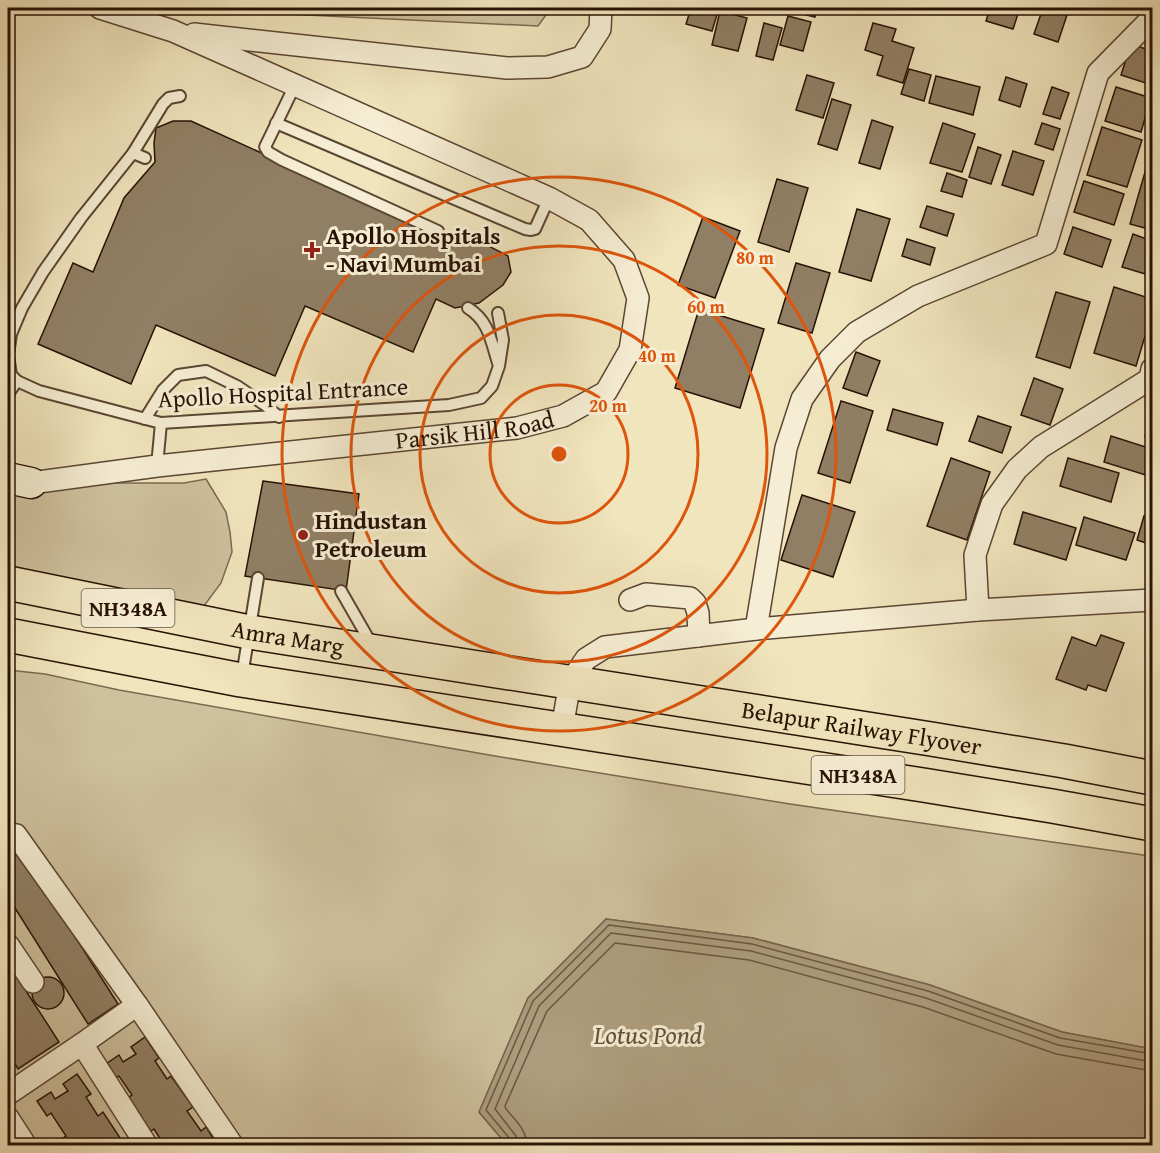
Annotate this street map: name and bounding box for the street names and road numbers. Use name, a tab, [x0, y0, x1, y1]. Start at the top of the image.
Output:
street label: Apollo Hospital Entrance	[157, 368, 409, 417]
street label: Parsik Hill Road	[394, 401, 558, 458]
road number: NH348A	[82, 589, 174, 627]
street label: Amra Marg	[228, 611, 346, 664]
street label: Belapur Railway Flyover	[739, 692, 984, 764]
road number: NH348A	[812, 756, 904, 794]

